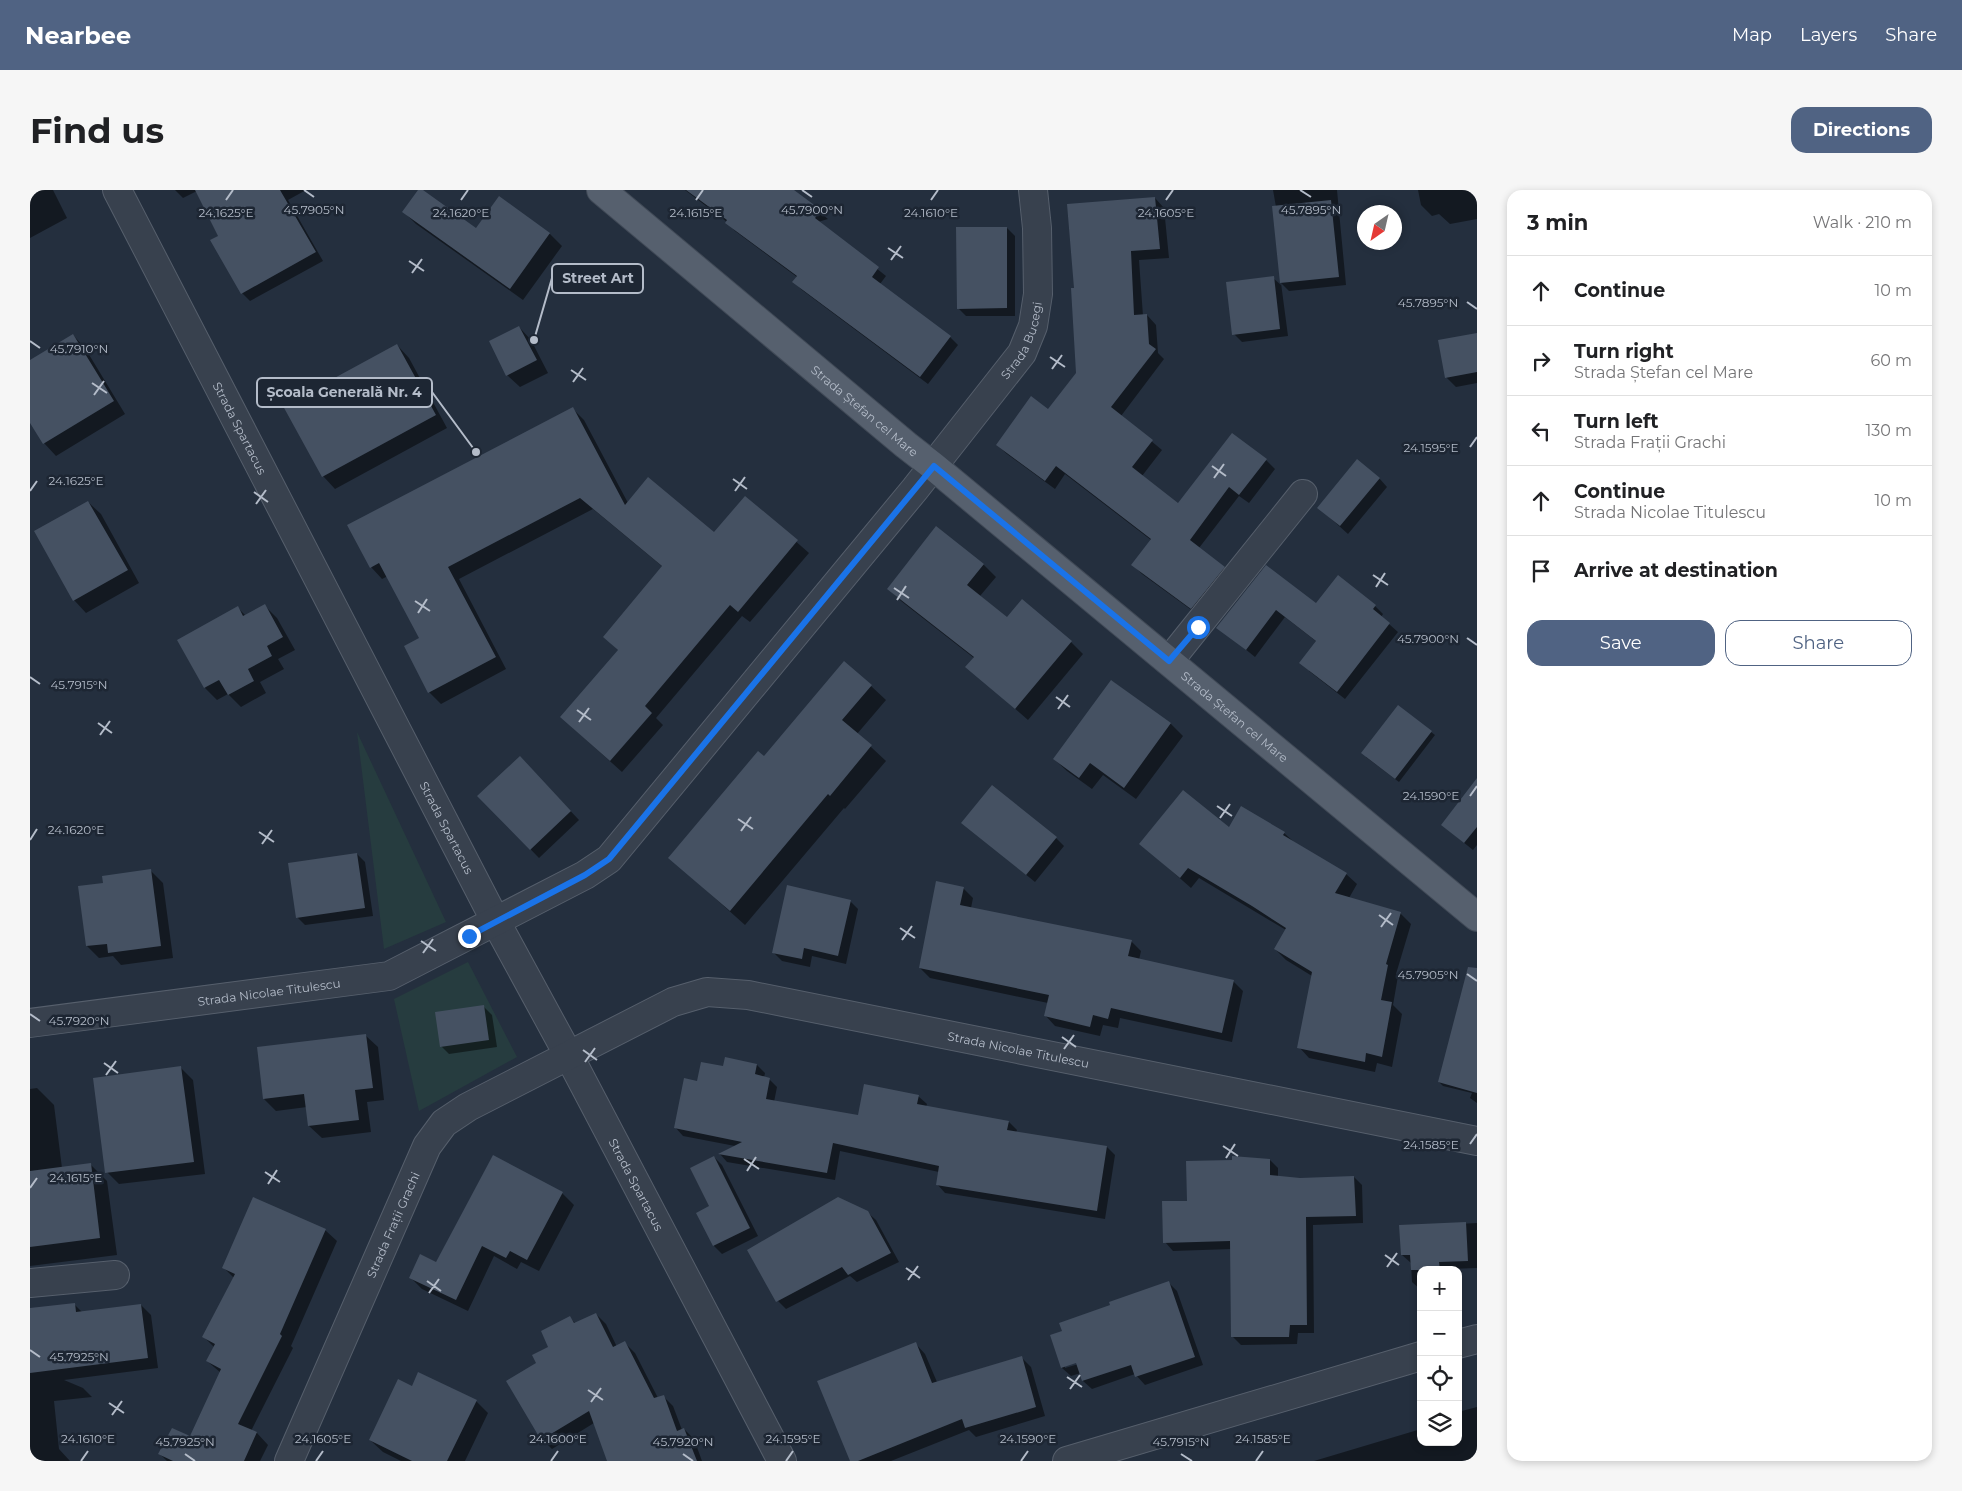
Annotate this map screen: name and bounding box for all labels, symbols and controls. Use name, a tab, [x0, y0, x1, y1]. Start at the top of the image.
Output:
text: Nearbee	[25, 21, 131, 50]
text: Map	[1732, 24, 1772, 46]
text: Layers	[1800, 24, 1857, 46]
text: Share	[1885, 24, 1937, 46]
button: Directions	[1791, 107, 1932, 153]
text: Find us	[30, 109, 164, 152]
text: 45.7905°N	[284, 202, 344, 217]
text: 45.7900°N	[781, 202, 843, 217]
text: 45.7895°N	[1281, 202, 1341, 217]
text: 24.1625°E	[198, 205, 254, 220]
text: 24.1620°E	[433, 205, 489, 220]
text: 24.1615°E	[670, 205, 722, 220]
text: 24.1610°E	[904, 205, 958, 220]
text: 24.1605°E	[1138, 205, 1194, 220]
north arrow	[1357, 205, 1402, 250]
text: 3 min	[1527, 210, 1588, 235]
text: Walk · 210 m	[1813, 213, 1912, 232]
callout: Street Art	[552, 264, 643, 293]
text: Street Art	[562, 269, 634, 287]
icon: ahead	[1527, 277, 1555, 305]
text: Continue	[1574, 279, 1665, 302]
text: 10 m	[1874, 281, 1912, 300]
text: 45.7895°N	[1398, 295, 1458, 310]
street label: Strada Bucegi	[997, 301, 1044, 382]
text: Turn right	[1574, 340, 1674, 363]
text: 45.7910°N	[50, 341, 108, 356]
icon: right	[1527, 347, 1555, 375]
text: 60 m	[1870, 351, 1912, 370]
street label: Strada Ștefan cel Mare	[809, 362, 921, 459]
text: Strada Ștefan cel Mare	[1574, 363, 1753, 382]
callout: Școala Generală Nr. 4	[257, 378, 432, 407]
street label: Strada Spartacus	[210, 379, 270, 477]
text: Școala Generală Nr. 4	[266, 383, 422, 402]
text: Turn left	[1574, 410, 1659, 433]
icon: left	[1527, 417, 1555, 445]
text: 130 m	[1865, 421, 1912, 440]
text: Strada Frații Grachi	[1574, 433, 1726, 452]
text: 24.1595°E	[1403, 440, 1459, 455]
text: 24.1625°E	[48, 473, 104, 488]
text: Continue	[1574, 480, 1665, 503]
icon: ahead	[1527, 487, 1555, 515]
text: 10 m	[1874, 491, 1912, 510]
text: Strada Nicolae Titulescu	[1574, 503, 1766, 522]
icon: arrive	[1527, 557, 1555, 585]
text: Arrive at destination	[1574, 559, 1778, 582]
route start	[1187, 616, 1210, 639]
button: Save	[1527, 620, 1715, 666]
button: Share	[1725, 620, 1912, 666]
text: 45.7900°N	[1397, 631, 1459, 646]
street label: Strada Ștefan cel Mare	[1178, 668, 1292, 765]
text: 45.7915°N	[50, 677, 108, 692]
street label: Strada Spartacus	[417, 779, 477, 877]
text: 24.1590°E	[1403, 788, 1459, 803]
text: 24.1620°E	[48, 822, 104, 837]
route end	[458, 925, 481, 948]
text: 45.7905°N	[1398, 967, 1458, 982]
street label: Strada Nicolae Titulescu	[197, 975, 341, 1009]
text: 45.7920°N	[48, 1013, 110, 1028]
street label: Strada Nicolae Titulescu	[946, 1028, 1091, 1071]
street label: Strada Spartacus	[606, 1136, 667, 1233]
text: 24.1585°E	[1403, 1137, 1459, 1152]
street label: Strada Frații Grachi	[363, 1169, 422, 1280]
text: 24.1615°E	[50, 1170, 102, 1185]
map controls	[1417, 1266, 1462, 1446]
button: +	[1417, 1266, 1462, 1311]
button: −	[1417, 1311, 1462, 1356]
text: 45.7925°N	[49, 1349, 109, 1364]
button: locate	[1417, 1356, 1462, 1401]
button: layers	[1417, 1401, 1462, 1446]
text: 24.1610°E	[61, 1431, 115, 1446]
text: 24.1605°E	[295, 1431, 351, 1446]
text: 24.1600°E	[529, 1431, 587, 1446]
text: 24.1595°E	[765, 1431, 821, 1446]
text: 24.1590°E	[1000, 1431, 1056, 1446]
text: 24.1585°E	[1235, 1431, 1291, 1446]
text: 45.7925°N	[155, 1434, 215, 1449]
text: 45.7920°N	[652, 1434, 714, 1449]
text: 45.7915°N	[1152, 1434, 1210, 1449]

